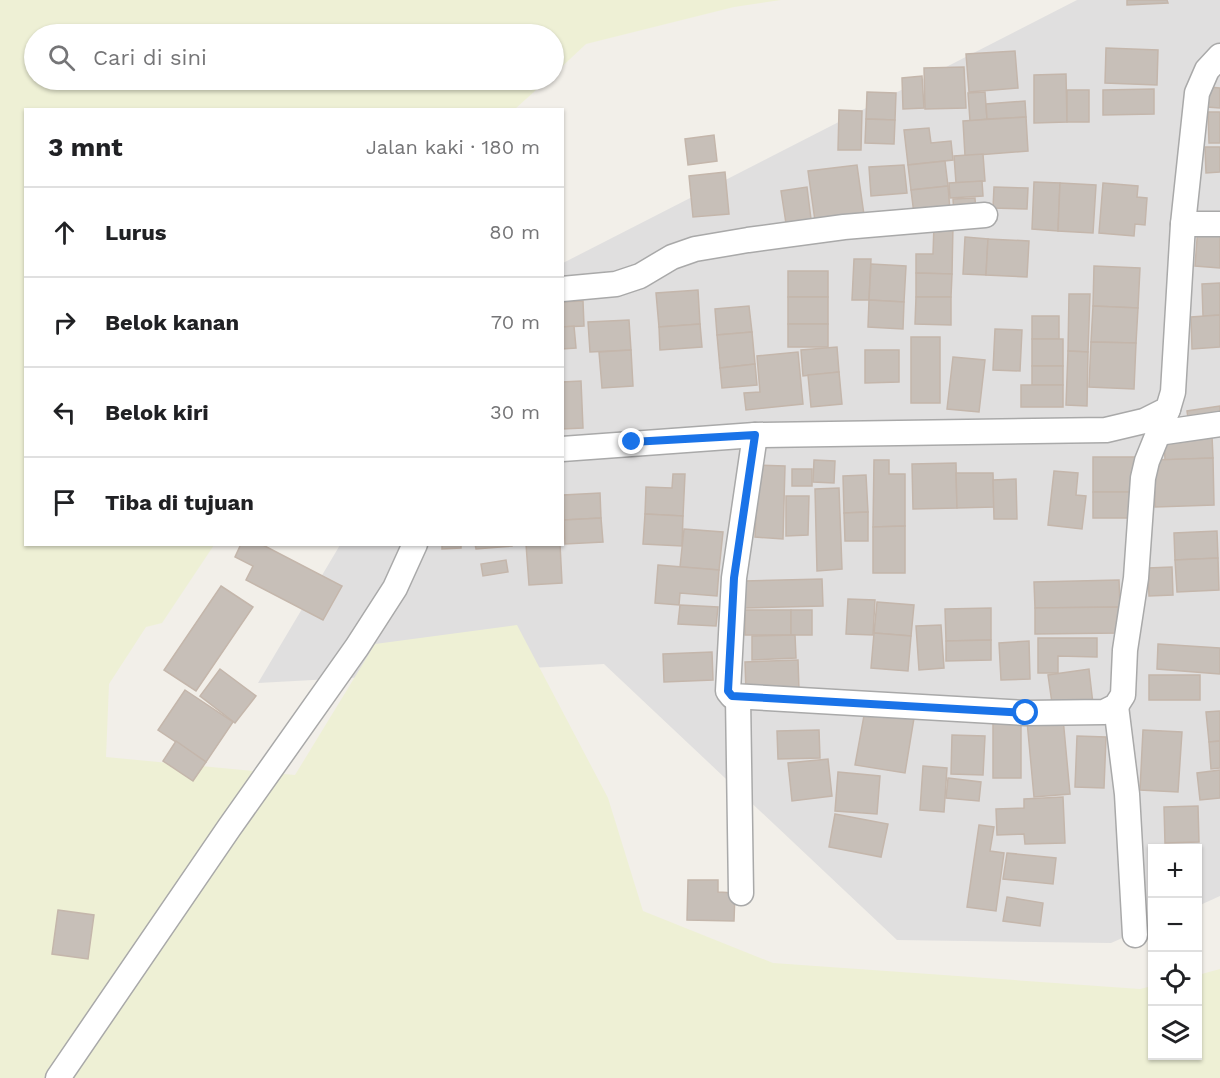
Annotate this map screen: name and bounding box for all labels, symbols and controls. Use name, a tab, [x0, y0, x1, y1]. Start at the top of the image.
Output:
search box	[24, 24, 564, 90]
icon: search	[45, 41, 78, 74]
text: Cari di sini	[93, 45, 207, 70]
text: 3 mnt	[48, 132, 123, 162]
text: Jalan kaki · 180 m	[366, 135, 540, 159]
icon: ahead	[48, 216, 81, 249]
text: Lurus	[105, 220, 167, 245]
text: 80 m	[489, 220, 540, 244]
icon: right	[48, 306, 81, 339]
text: Belok kanan	[105, 310, 239, 335]
text: 70 m	[491, 310, 540, 334]
icon: left	[48, 396, 81, 429]
text: Belok kiri	[105, 400, 209, 425]
text: 30 m	[490, 400, 540, 424]
route end	[618, 428, 644, 454]
icon: arrive	[48, 486, 81, 519]
text: Tiba di tujuan	[105, 490, 254, 515]
route start	[1012, 699, 1038, 725]
map controls	[1148, 844, 1202, 1060]
button: +	[1148, 844, 1202, 898]
button: −	[1148, 898, 1202, 952]
button: locate	[1148, 952, 1202, 1006]
button: layers	[1148, 1006, 1202, 1060]

